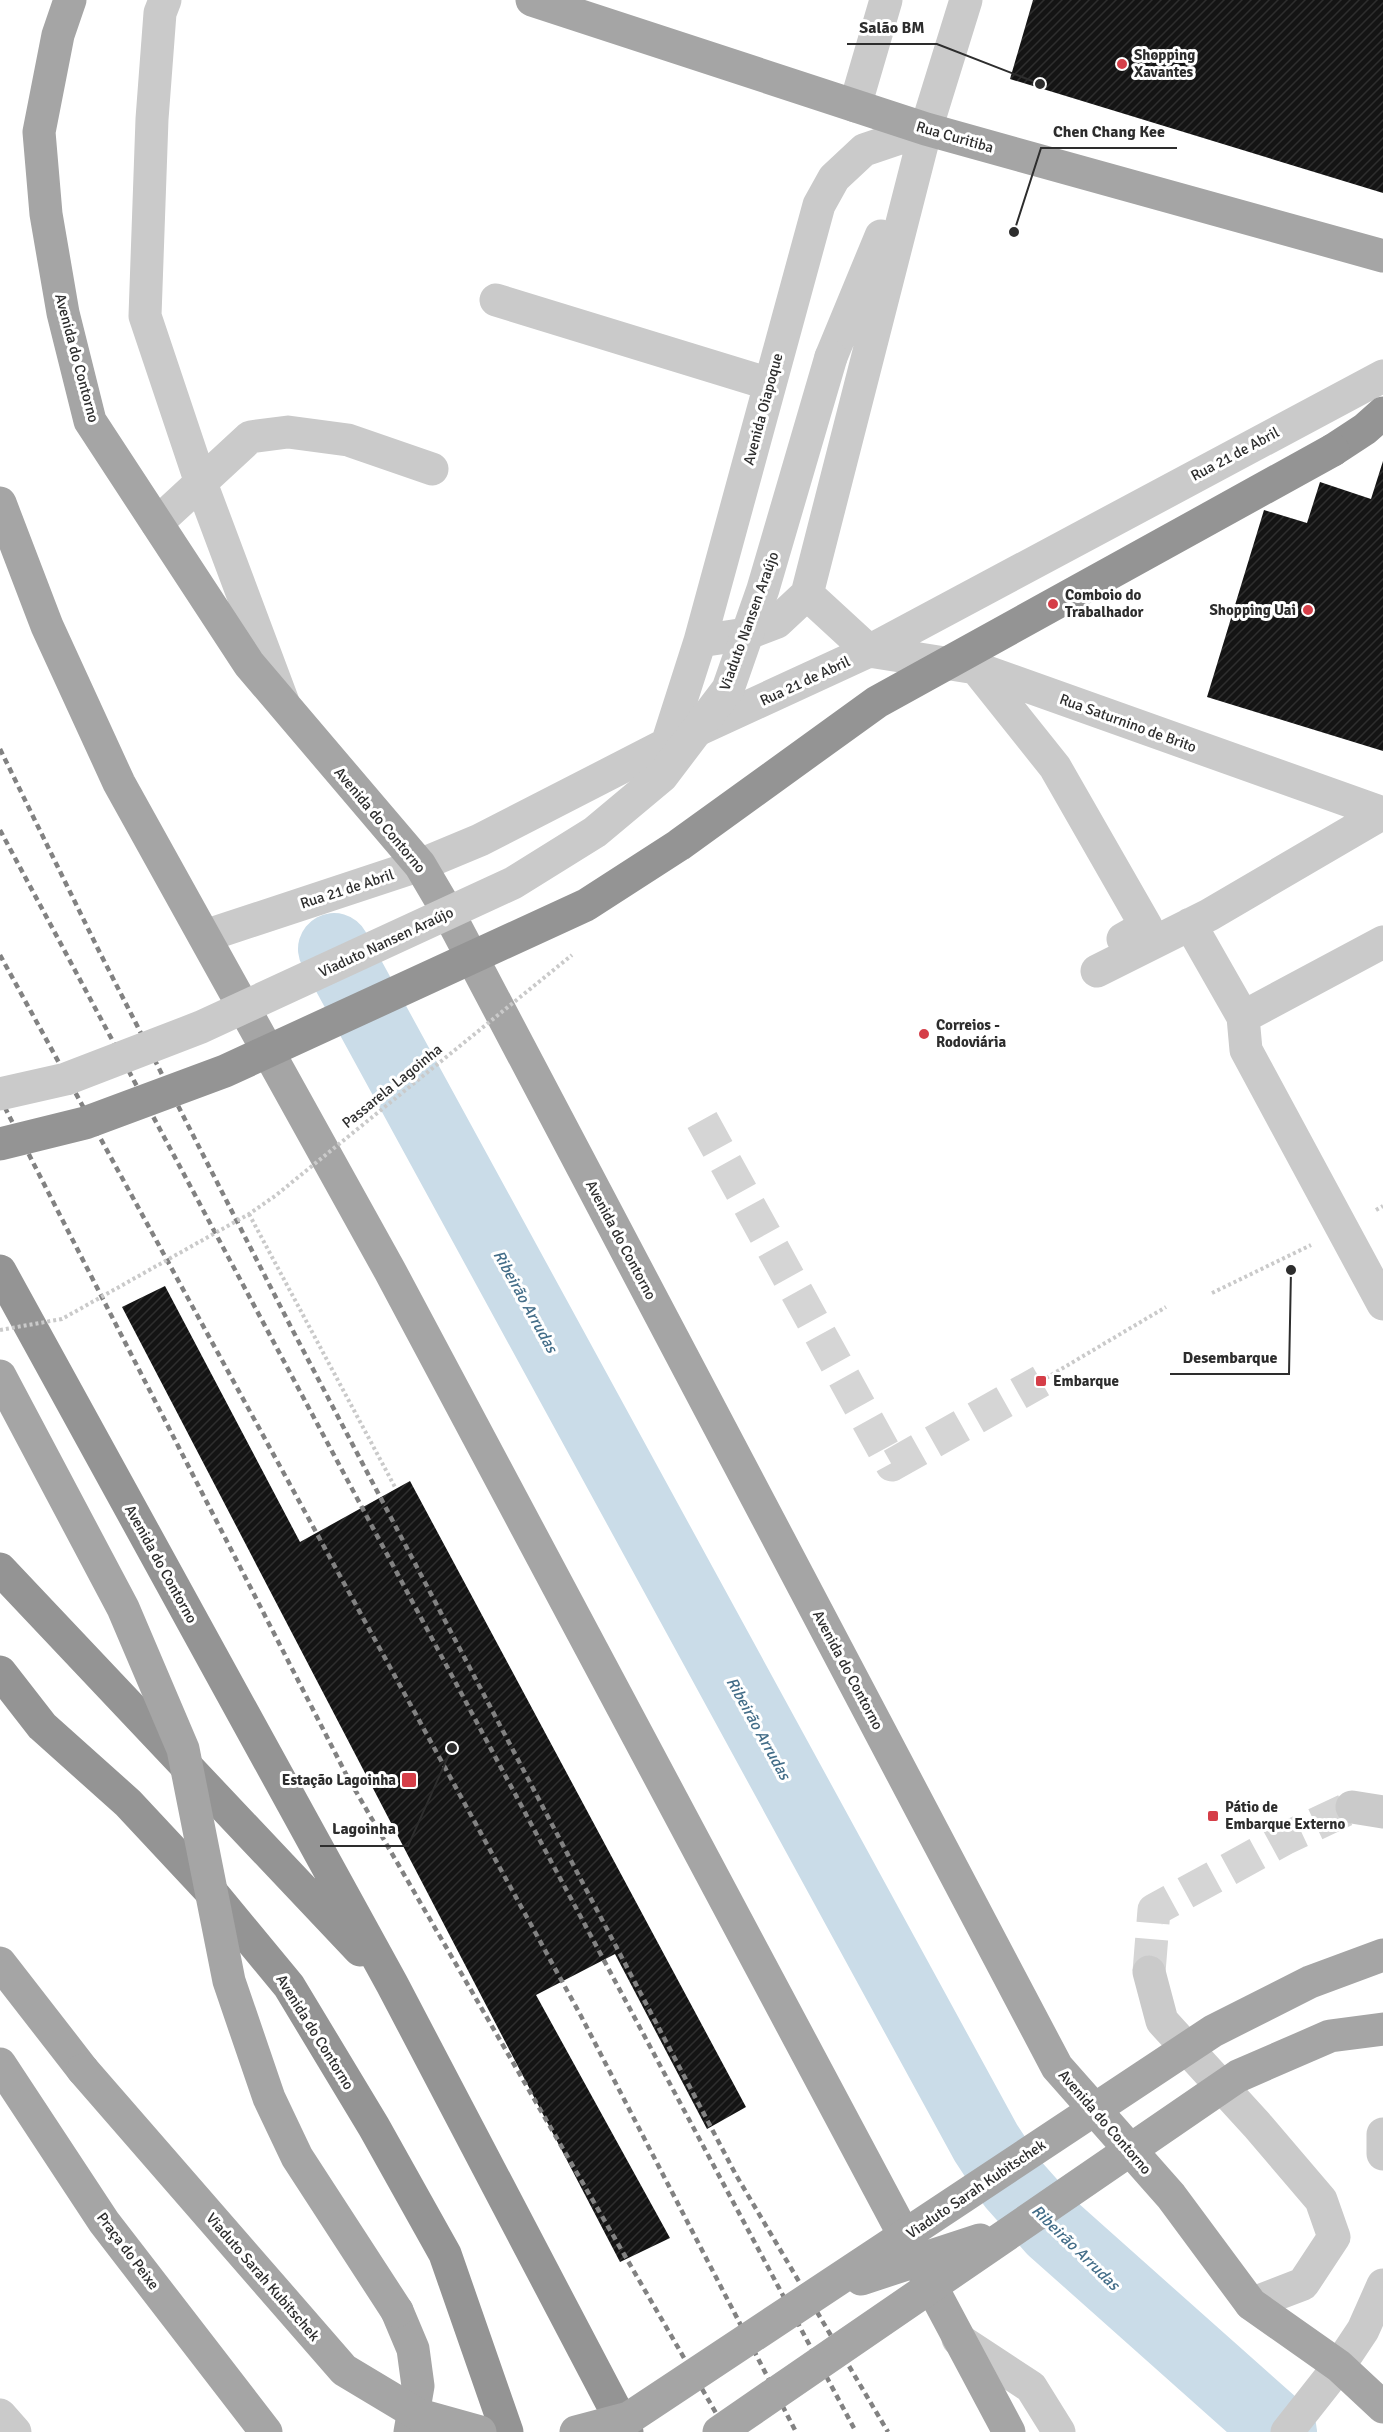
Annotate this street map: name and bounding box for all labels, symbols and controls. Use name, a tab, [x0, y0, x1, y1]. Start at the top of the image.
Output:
callout: Salão BM	[847, 10, 937, 44]
text: Salão BM	[859, 18, 925, 38]
place label: Shopping Xavantes	[1134, 46, 1195, 81]
marker: Shopping Xavantes	[1115, 57, 1129, 71]
callout: Chen Chang Kee	[1041, 114, 1177, 148]
street label: Rua Curitiba	[914, 117, 996, 157]
text: Chen Chang Kee	[1053, 122, 1165, 142]
street label: Avenida do Contorno	[51, 292, 103, 425]
street label: Avenida Oiapoque	[739, 351, 787, 467]
street label: Rua 21 de Abril	[1188, 423, 1282, 485]
street label: Viaduto Nansen Araújo	[716, 549, 783, 693]
place label: Comboio do Trabalhador	[1065, 586, 1144, 621]
marker: Comboio do Trabalhador	[1046, 597, 1060, 611]
place label: Shopping Uai	[1209, 601, 1296, 619]
marker: Shopping Uai	[1301, 603, 1315, 617]
street label: Rua 21 de Abril	[757, 652, 853, 710]
street label: Rua Saturnino de Brito	[1057, 690, 1199, 756]
street label: Avenida do Contorno	[331, 763, 430, 877]
street label: Rua 21 de Abril	[298, 865, 396, 913]
street label: Viaduto Nansen Araújo	[316, 903, 456, 981]
place label: Correios - Rodoviária	[936, 1016, 1006, 1051]
marker: Correios - Rodoviária	[917, 1027, 931, 1041]
street label: Passarela Lagoinha	[338, 1040, 446, 1132]
street label: Avenida do Contorno	[582, 1177, 660, 1303]
water label: Ribeirão Arrudas	[489, 1247, 563, 1358]
callout: Desembarque	[1170, 1340, 1289, 1374]
text: Desembarque	[1183, 1348, 1277, 1368]
place label: Embarque	[1053, 1372, 1119, 1390]
marker: Embarque	[1034, 1374, 1048, 1388]
street label: Avenida do Contorno	[121, 1502, 201, 1627]
street label: Avenida do Contorno	[809, 1607, 887, 1733]
water label: Ribeirão Arrudas	[722, 1674, 796, 1785]
place label: Estação Lagoinha	[282, 1771, 396, 1789]
marker: Estação Lagoinha	[400, 1771, 418, 1789]
place label: Pátio de Embarque Externo	[1225, 1798, 1345, 1833]
marker: Pátio de Embarque Externo	[1206, 1809, 1220, 1823]
callout: Lagoinha	[320, 1812, 408, 1846]
text: Lagoinha	[332, 1819, 396, 1839]
street label: Avenida do Contorno	[272, 1971, 358, 2093]
street label: Avenida do Contorno	[1055, 2066, 1155, 2178]
street label: Viaduto Sarah Kubitschek	[903, 2135, 1049, 2242]
water label: Ribeirão Arrudas	[1027, 2201, 1125, 2296]
street label: Praça do Peixe	[93, 2209, 163, 2293]
street label: Viaduto Sarah Kubitschek	[202, 2209, 324, 2345]

